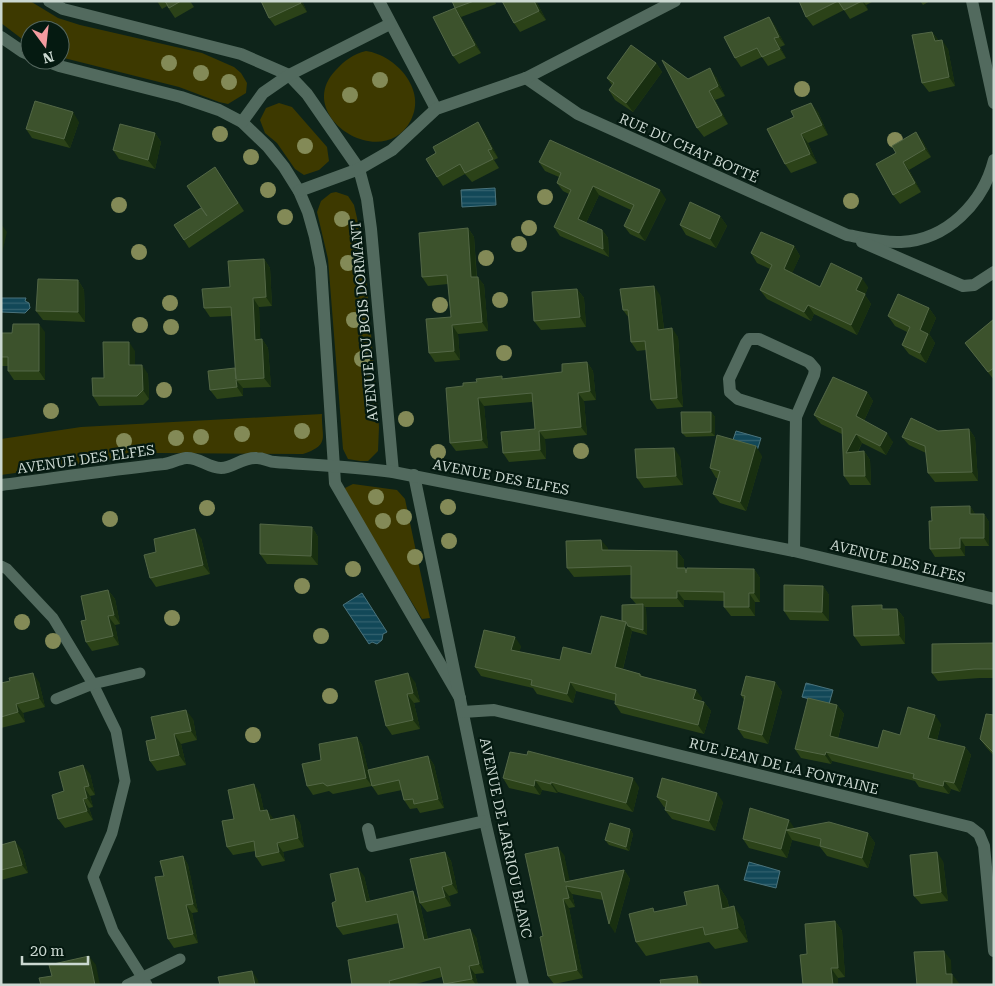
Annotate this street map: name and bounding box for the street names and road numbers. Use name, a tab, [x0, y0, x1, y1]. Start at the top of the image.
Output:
street label: RUE DU CHAT BOTTÉ	[617, 110, 761, 186]
street label: AVENUE DU BOIS DORMANT	[347, 220, 381, 422]
street label: AVENUE DES ELFES	[16, 441, 156, 477]
street label: AVENUE DES ELFES	[431, 456, 571, 498]
street label: AVENUE DES ELFES	[829, 536, 967, 586]
street label: RUE JEAN DE LA FONTAINE	[688, 735, 880, 797]
street label: AVENUE DE LARRIOU BLANC	[477, 736, 535, 940]

